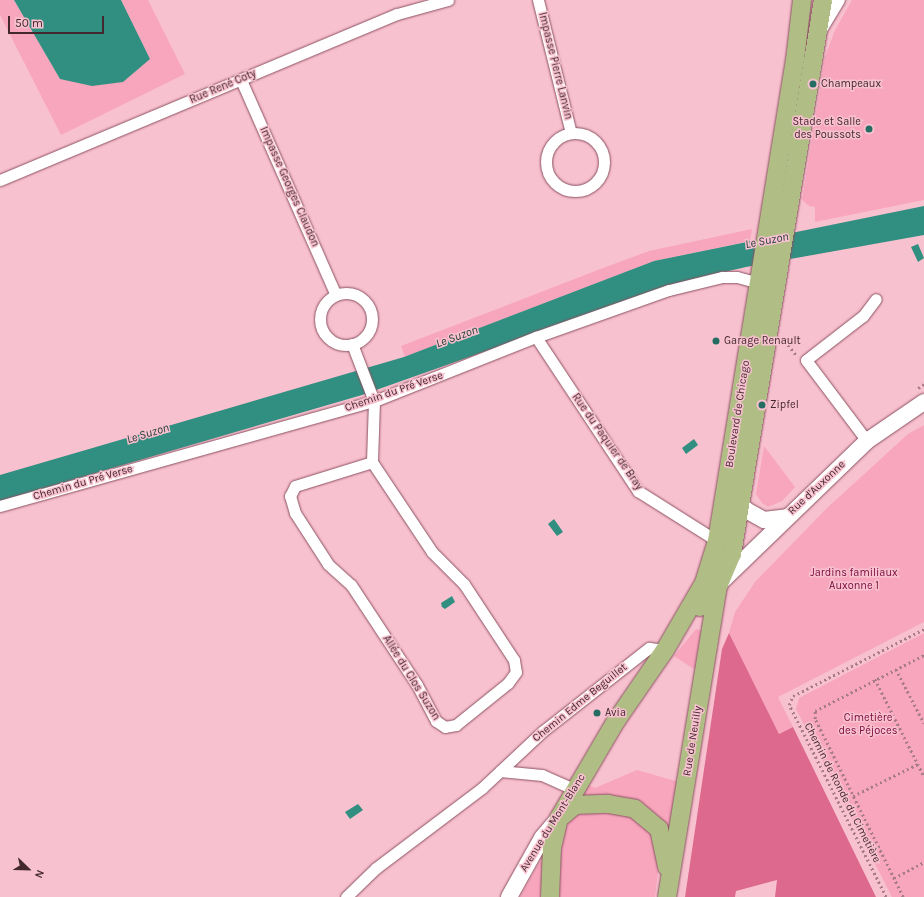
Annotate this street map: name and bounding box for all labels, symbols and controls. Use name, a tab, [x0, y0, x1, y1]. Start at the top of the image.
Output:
scale bar	[10, 8, 106, 34]
street label: Impasse Pierre Lanvin	[535, 11, 575, 121]
text: 50 m	[15, 16, 43, 30]
street label: Rue René Coty	[188, 67, 258, 107]
place label: Champeaux	[821, 77, 881, 91]
marker: Champeaux	[808, 79, 818, 89]
place label: Stade et Salle des Poussots	[792, 116, 861, 142]
marker: Stade et Salle des Poussots	[864, 124, 874, 134]
street label: Impasse Georges Claudon	[256, 125, 322, 249]
water label: Le Suzon	[744, 230, 790, 252]
water label: Le Suzon	[434, 323, 480, 351]
place label: Garage Renault	[724, 334, 801, 348]
marker: Garage Renault	[711, 336, 721, 346]
street label: Boulevard de Chicago	[723, 359, 753, 469]
street label: Chemin du Pré Verse	[343, 369, 445, 415]
street label: Rue du Paquier de Bray	[569, 391, 645, 493]
place label: Zipfel	[770, 398, 799, 412]
marker: Zipfel	[757, 400, 767, 410]
water label: Le Suzon	[125, 421, 171, 447]
street label: Rue d'Auxonne	[786, 458, 848, 518]
street label: Chemin du Pré Verse	[32, 462, 134, 504]
park label: Jardins familiaux Auxonne 1	[810, 567, 898, 593]
street label: Allée du Clos Suzon	[380, 633, 442, 723]
street label: Chemin Edme Beguillet	[530, 661, 630, 745]
street label: Rue de Neuilly	[681, 705, 705, 777]
place label: Avia	[605, 706, 626, 720]
marker: Avia	[592, 708, 602, 718]
park label: Cimetière des Péjoces	[839, 712, 897, 738]
street label: Chemin de Ronde du Cimetière	[801, 721, 883, 865]
street label: Avenue du Mont-Blanc	[518, 772, 588, 874]
north arrow	[8, 849, 48, 889]
text: N	[32, 868, 47, 880]

